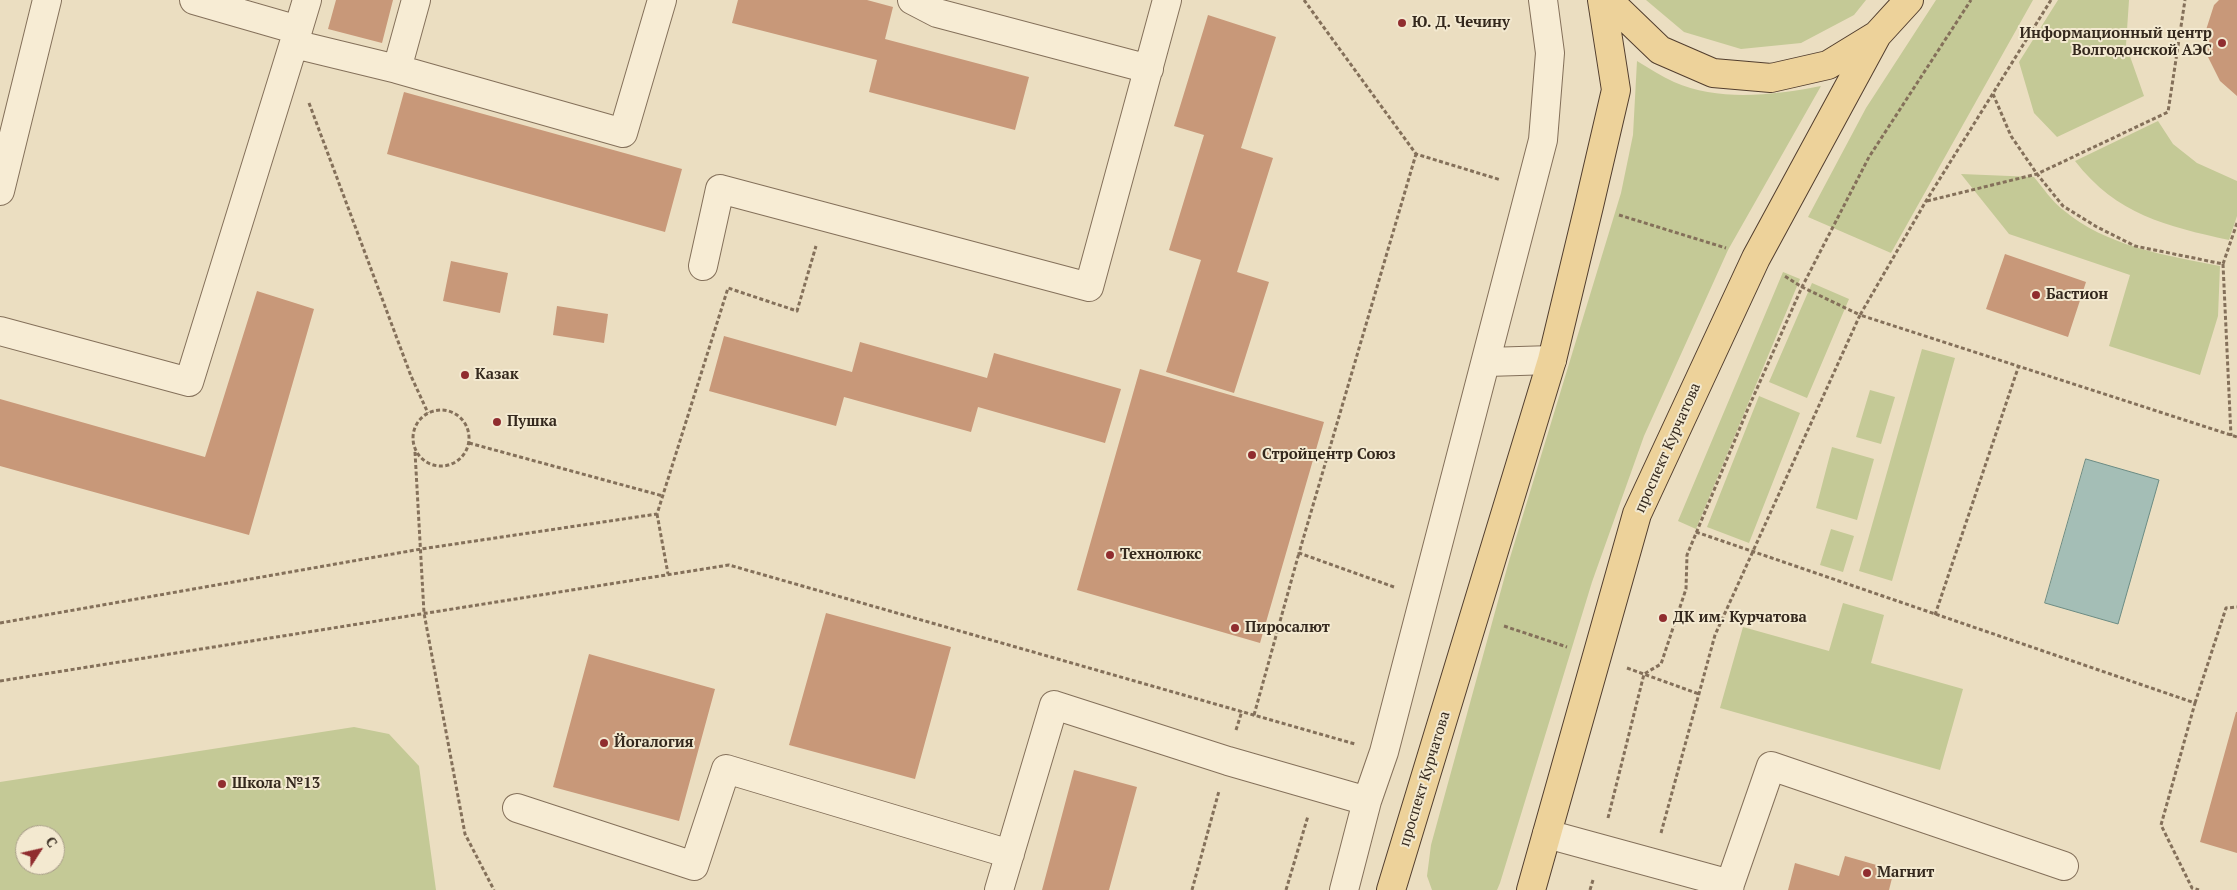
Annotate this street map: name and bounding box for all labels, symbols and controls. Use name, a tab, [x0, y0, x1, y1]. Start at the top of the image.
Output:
place label: Ю. Д. Чечину	[1412, 14, 1510, 32]
marker: Ю. Д. Чечину	[1396, 17, 1408, 29]
place label: Информационный центр Волгодонской АЭС	[2019, 25, 2212, 60]
marker: Информационный центр Волгодонской АЭС	[2216, 37, 2228, 49]
place label: Бастион	[2046, 286, 2108, 304]
marker: Бастион	[2030, 289, 2042, 301]
place label: Казак	[475, 366, 519, 384]
marker: Казак	[459, 369, 471, 381]
street label: проспект Курчатова	[1631, 380, 1705, 516]
place label: Пушка	[507, 413, 557, 431]
marker: Пушка	[491, 416, 503, 428]
place label: Стройцентр Союз	[1262, 446, 1396, 464]
marker: Стройцентр Союз	[1246, 449, 1258, 461]
place label: Технолюкс	[1120, 546, 1202, 564]
marker: Технолюкс	[1104, 549, 1116, 561]
place label: ДК им. Курчатова	[1673, 609, 1807, 627]
marker: ДК им. Курчатова	[1657, 612, 1669, 624]
place label: Пиросалют	[1245, 619, 1330, 637]
marker: Пиросалют	[1229, 622, 1241, 634]
street label: проспект Курчатова	[1396, 709, 1454, 849]
place label: Йогалогия	[614, 734, 693, 752]
marker: Йогалогия	[598, 737, 610, 749]
place label: Школа №13	[232, 775, 320, 793]
marker: Школа №13	[216, 778, 228, 790]
north arrow	[15, 825, 65, 875]
text: С	[41, 832, 62, 851]
place label: Магнит	[1877, 864, 1934, 882]
marker: Магнит	[1861, 867, 1873, 879]

